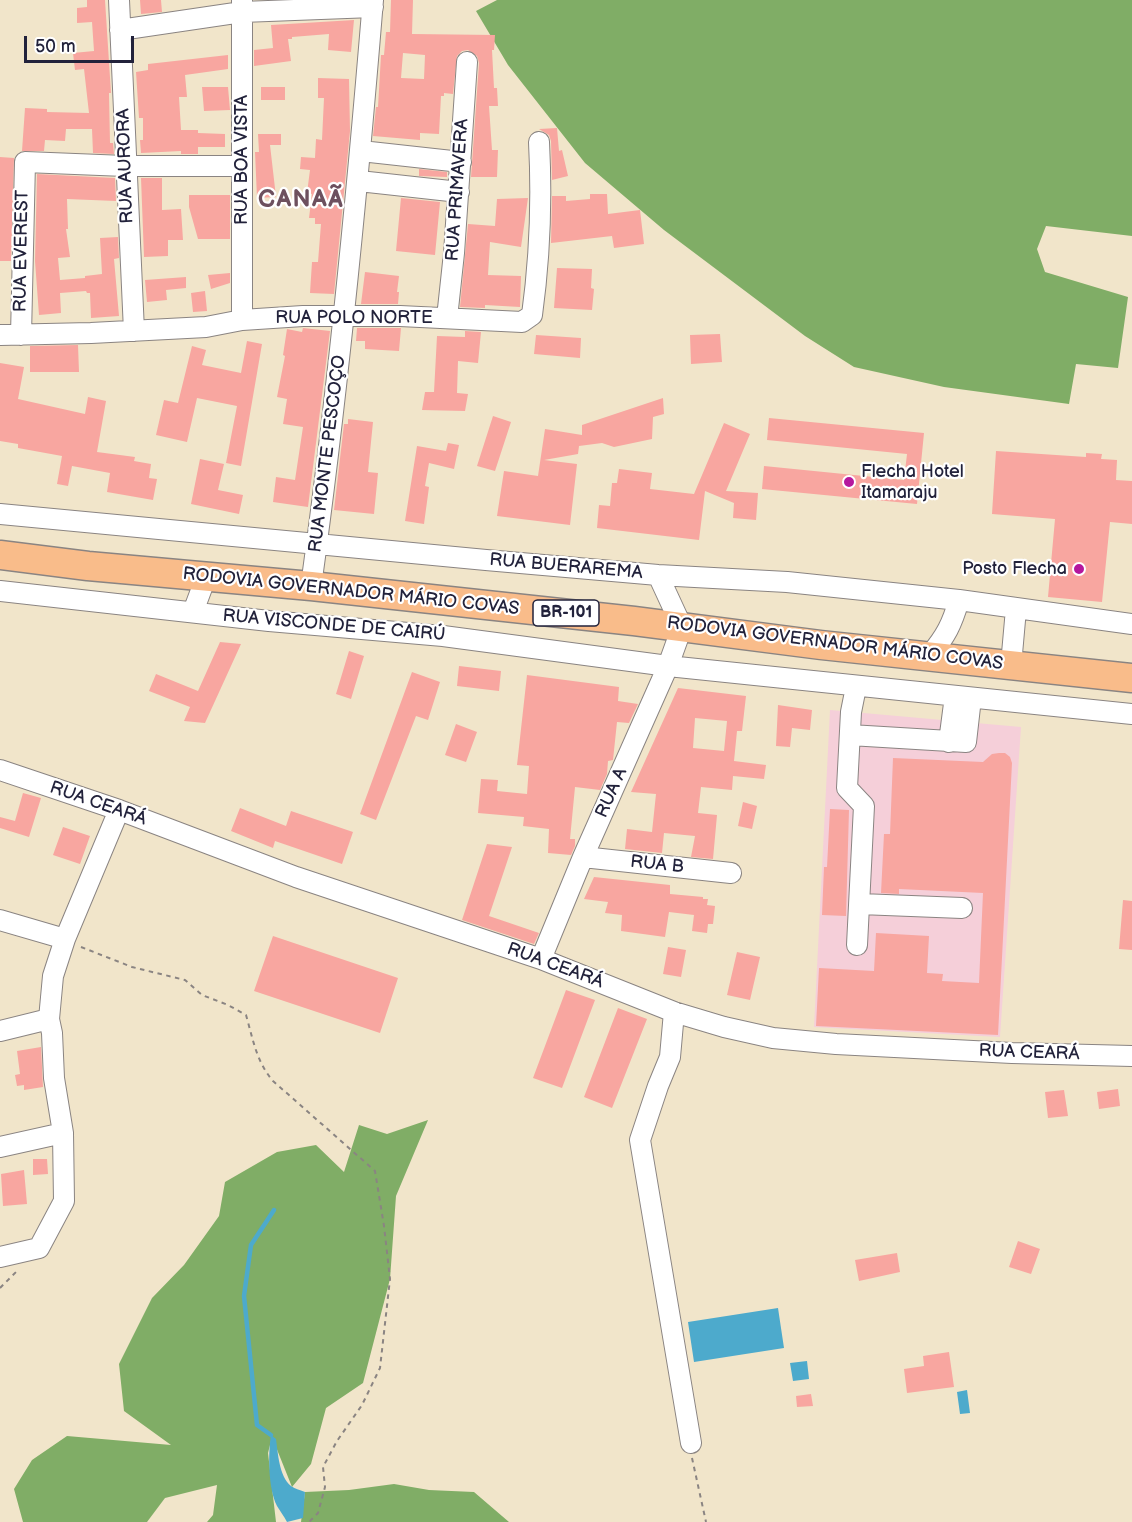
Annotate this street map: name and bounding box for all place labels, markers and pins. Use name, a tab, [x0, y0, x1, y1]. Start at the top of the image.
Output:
place label: Flecha Hotel Itamaraju	[861, 461, 964, 504]
marker: Flecha Hotel Itamaraju	[842, 475, 856, 489]
place label: Posto Flecha	[962, 558, 1067, 580]
marker: Posto Flecha	[1072, 562, 1086, 576]

